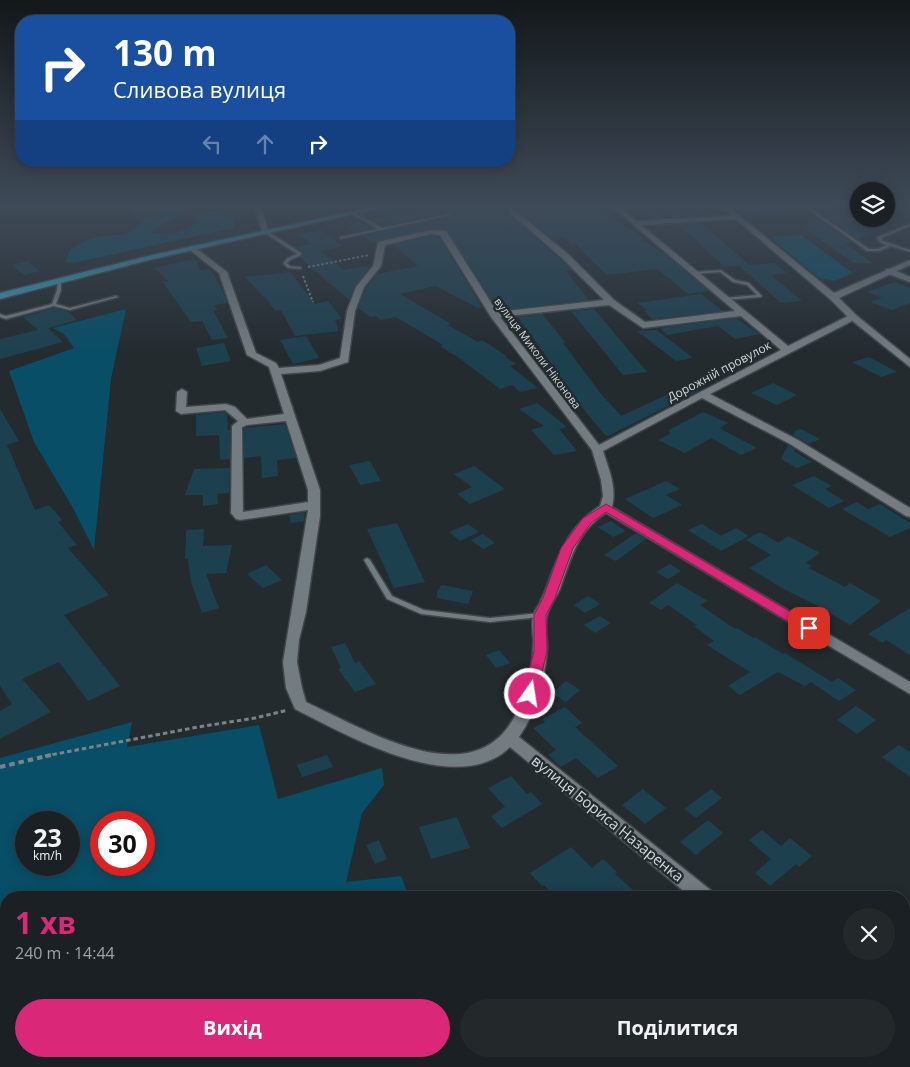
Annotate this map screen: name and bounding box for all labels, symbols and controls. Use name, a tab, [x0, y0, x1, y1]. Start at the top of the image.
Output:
text: 130 m	[113, 29, 217, 76]
icon: right	[30, 35, 95, 100]
text: Сливова вулиця	[113, 74, 286, 104]
icon: left	[198, 130, 226, 158]
icon: ahead	[251, 130, 279, 158]
icon: right	[304, 130, 332, 158]
map controls	[850, 182, 895, 227]
button: layers	[850, 182, 895, 227]
street label: вулиця Миколи Ніконова	[491, 294, 585, 412]
street label: Дорожній провулок	[664, 336, 775, 406]
pin	[788, 607, 830, 649]
icon: arrive	[795, 614, 823, 642]
position arrow	[503, 667, 555, 719]
street label: вулиця Бориса Назаренка	[528, 750, 688, 886]
speed limit sign: 30	[90, 811, 155, 876]
text: 23	[33, 820, 62, 854]
text: km/h	[33, 847, 62, 864]
text: 1 хв	[15, 902, 76, 943]
button: close	[843, 908, 895, 960]
text: 240 m · 14:44	[15, 942, 115, 964]
button: Вихід	[15, 999, 450, 1057]
button: Поділитися	[460, 999, 895, 1057]

